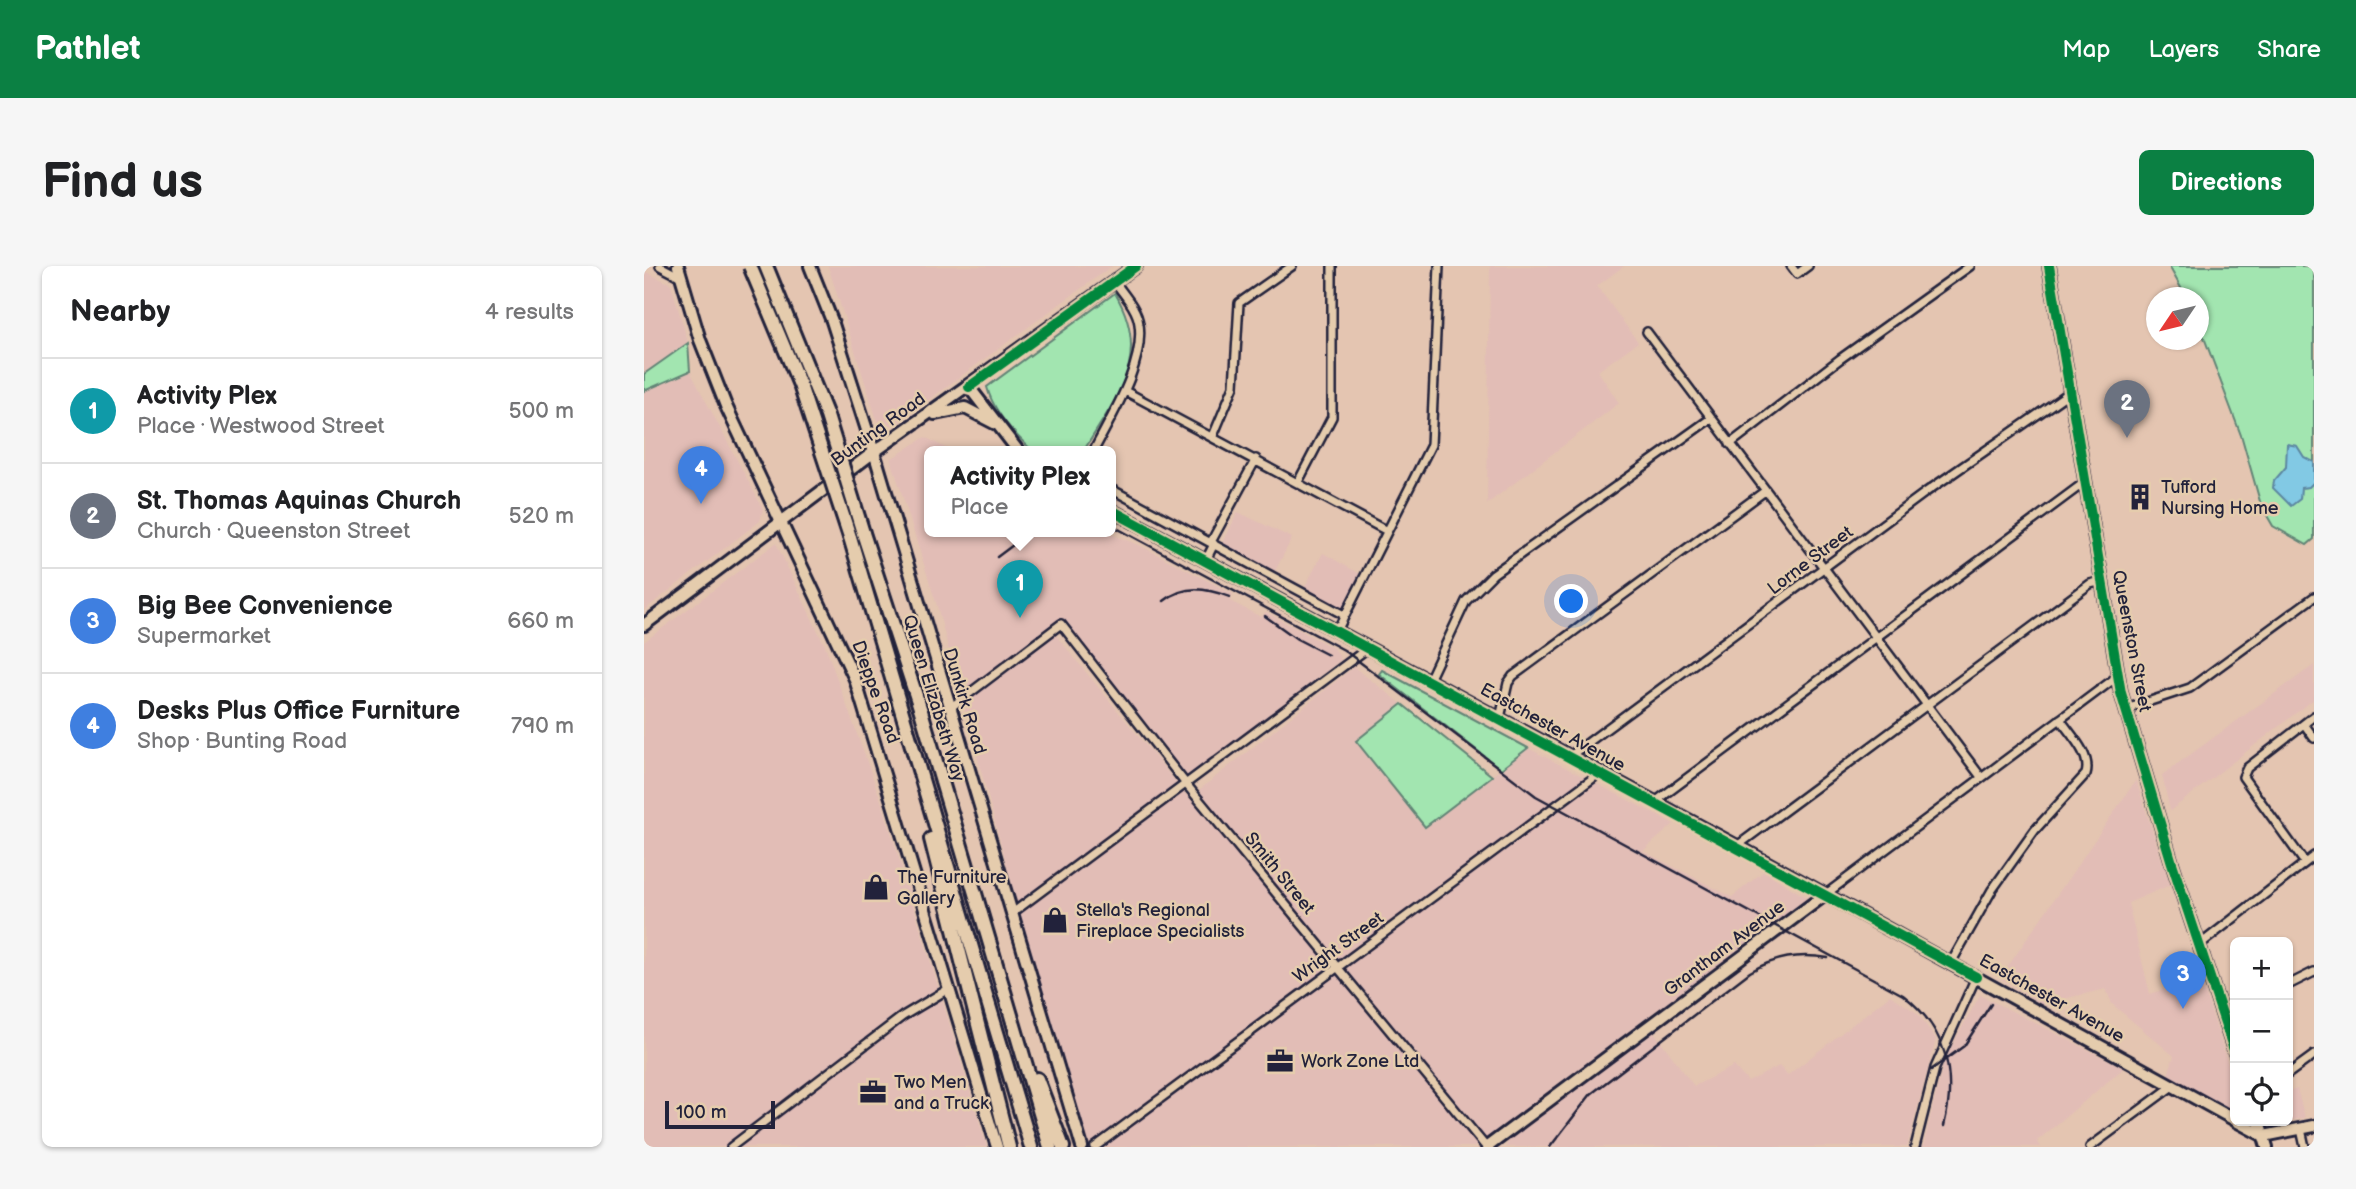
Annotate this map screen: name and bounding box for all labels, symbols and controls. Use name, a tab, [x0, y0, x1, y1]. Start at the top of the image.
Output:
text: Pathlet	[35, 29, 140, 69]
text: Map	[2062, 35, 2110, 64]
text: Layers	[2148, 35, 2219, 64]
text: Share	[2257, 35, 2321, 64]
button: Directions	[2139, 150, 2314, 215]
text: Find us	[42, 153, 203, 212]
north arrow	[2146, 287, 2209, 350]
text: Nearby	[70, 294, 170, 330]
text: 4 results	[485, 298, 574, 326]
pin: 2	[2104, 380, 2150, 438]
text: Activity Plex	[137, 381, 277, 412]
street label: Bunting Road	[827, 388, 929, 471]
text: 1	[88, 397, 98, 425]
text: 500 m	[509, 397, 574, 425]
text: Place · Westwood Street	[137, 412, 385, 440]
pin: 4	[678, 446, 724, 504]
popup	[924, 446, 1116, 537]
text: Activity Plex	[950, 462, 1090, 493]
place label: Tufford Nursing Home	[2161, 477, 2279, 519]
building icon: Tufford Nursing Home	[2125, 482, 2155, 512]
text: St. Thomas Aquinas Church	[137, 486, 461, 517]
text: Place	[950, 493, 1008, 521]
text: 2	[86, 502, 100, 530]
text: 520 m	[508, 502, 574, 530]
text: Church · Queenston Street	[137, 517, 410, 545]
street label: Lorne Street	[1764, 521, 1857, 599]
pin: 1	[997, 560, 1043, 618]
street label: Queenston Street	[2107, 569, 2156, 714]
your location	[1554, 584, 1588, 618]
text: Big Bee Convenience	[137, 591, 393, 622]
text: 3	[86, 607, 100, 635]
text: 660 m	[507, 607, 574, 635]
street label: Queen Elizabeth Way	[898, 612, 969, 785]
text: Supermarket	[137, 622, 271, 650]
street label: Dieppe Road	[847, 638, 904, 746]
street label: Dunkirk Road	[938, 645, 991, 757]
street label: Eastchester Avenue	[1477, 679, 1629, 776]
text: Desks Plus Office Furniture	[137, 696, 460, 727]
text: 4	[86, 712, 100, 740]
text: 790 m	[511, 712, 574, 740]
text: Shop · Bunting Road	[137, 727, 347, 755]
street label: Smith Street	[1240, 828, 1319, 919]
place label: The Furniture Gallery	[897, 867, 1007, 909]
shop icon: The Furniture Gallery	[861, 872, 891, 902]
street label: Grantham Avenue	[1660, 896, 1789, 1001]
place label: Stella's Regional Fireplace Specialists	[1076, 900, 1244, 942]
shop icon: Stella's Regional Fireplace Specialists	[1040, 905, 1070, 935]
street label: Wright Street	[1289, 907, 1388, 987]
map controls	[2230, 937, 2293, 1126]
button: +	[2230, 937, 2293, 1000]
street label: Eastchester Avenue	[1976, 950, 2128, 1047]
pin: 3	[2160, 951, 2206, 1009]
button: −	[2230, 1000, 2293, 1063]
office icon: Work Zone Ltd	[1265, 1046, 1295, 1076]
place label: Work Zone Ltd	[1301, 1051, 1419, 1072]
button: locate	[2230, 1063, 2293, 1126]
place label: Two Men and a Truck	[894, 1072, 989, 1114]
office icon: Two Men and a Truck	[858, 1077, 888, 1107]
scale bar	[665, 1098, 775, 1130]
text: 100 m	[676, 1101, 727, 1124]

